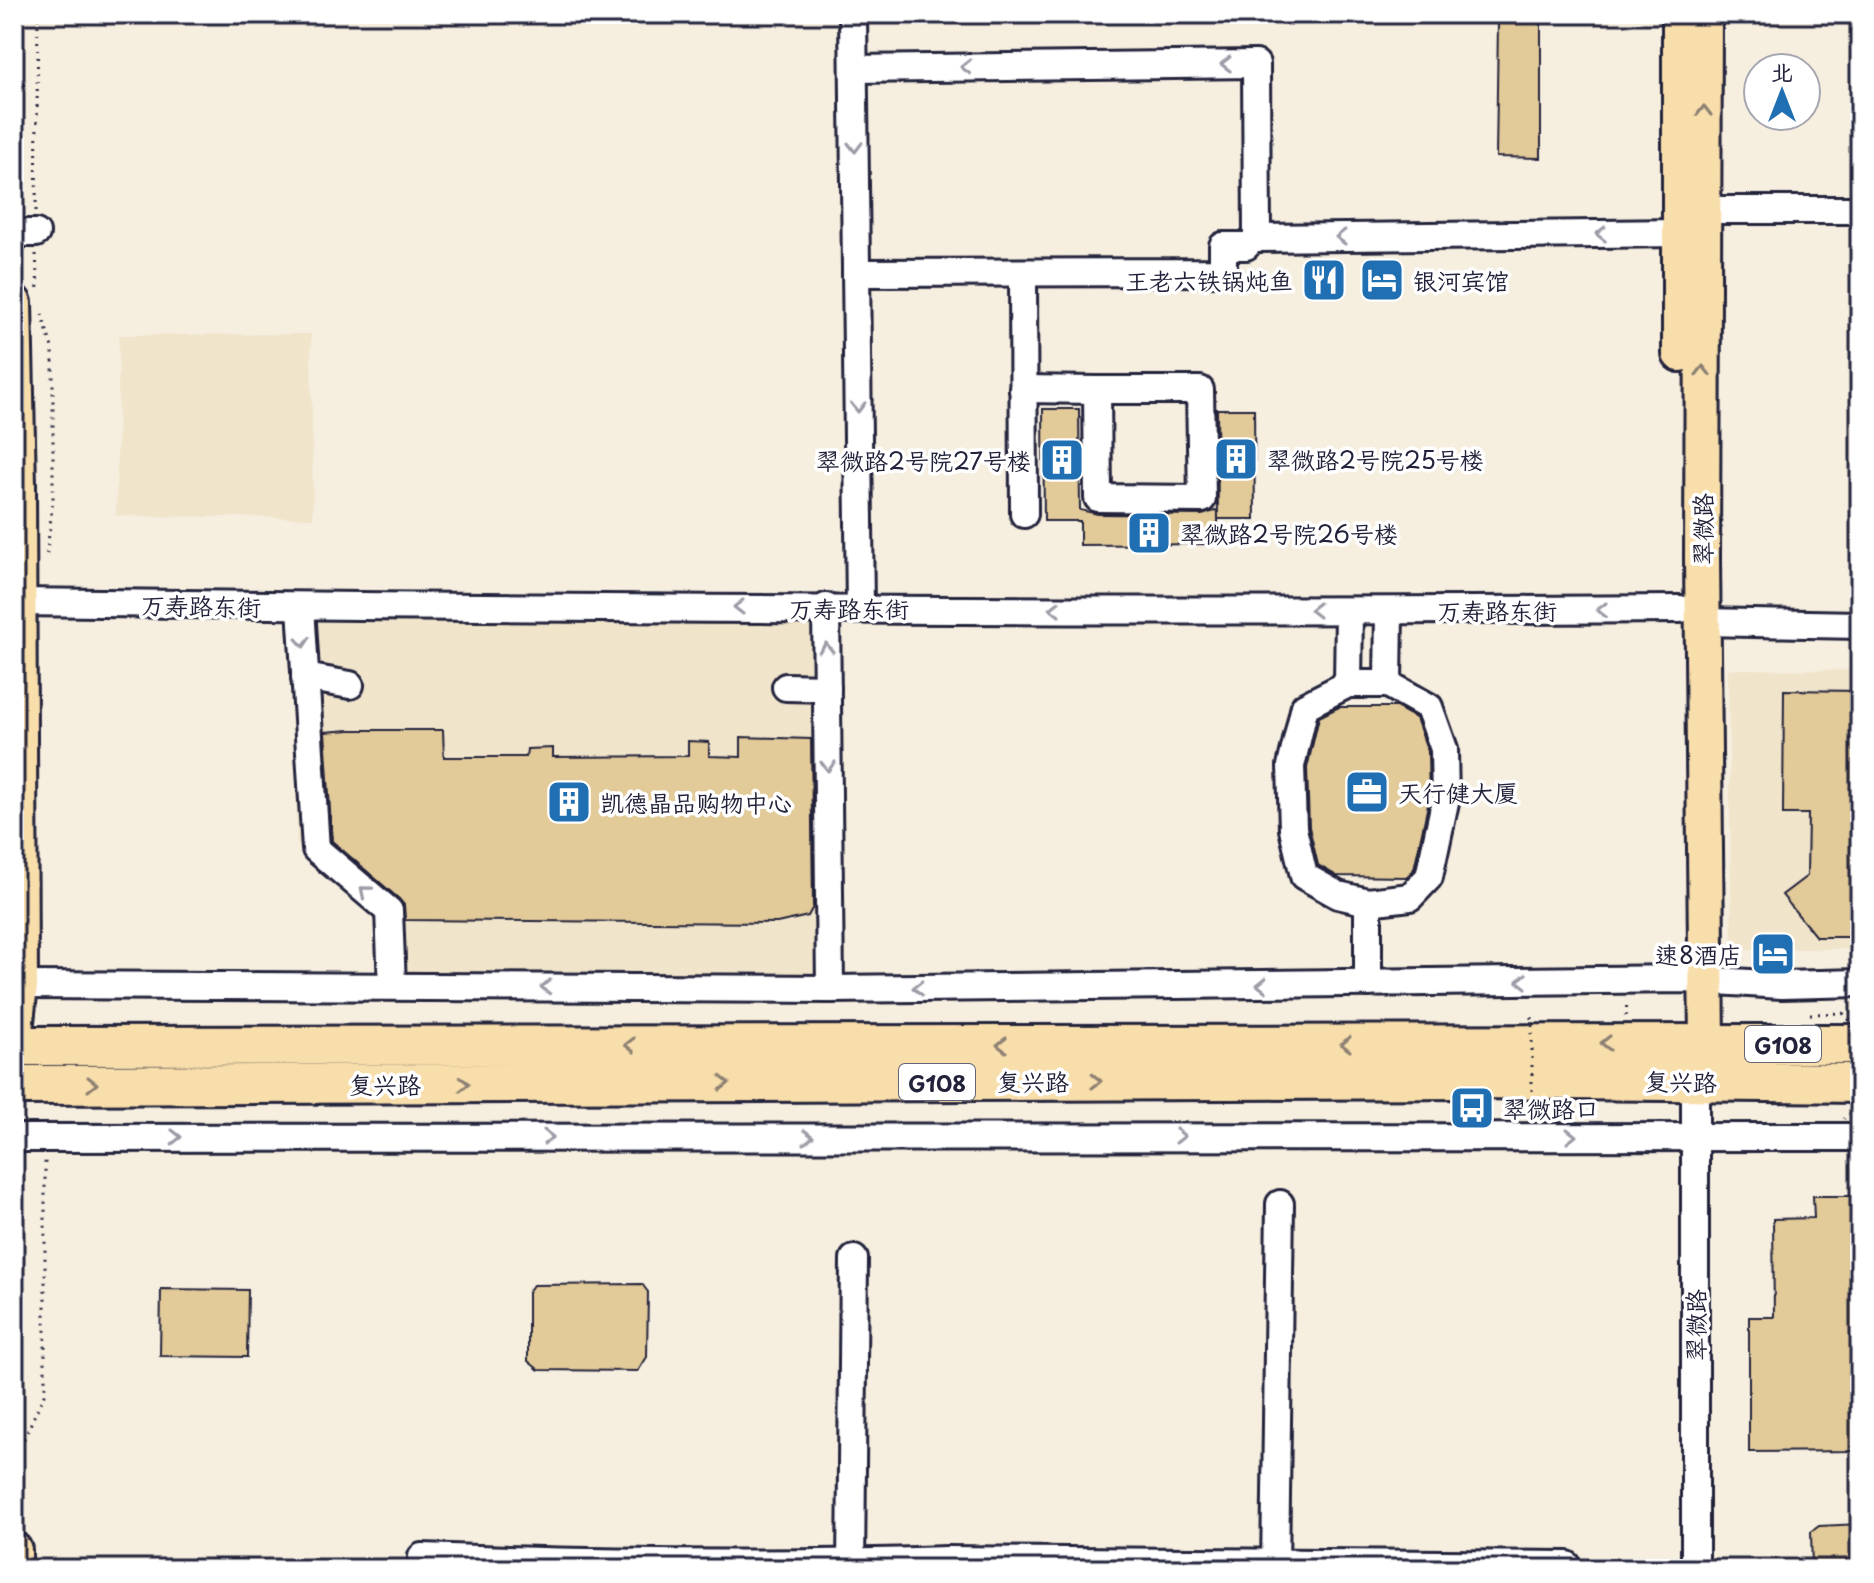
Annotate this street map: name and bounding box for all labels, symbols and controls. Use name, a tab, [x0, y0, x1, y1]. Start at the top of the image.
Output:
north arrow	[1742, 52, 1822, 132]
text: 北	[1771, 54, 1793, 87]
one-way arrow	[1219, 56, 1232, 73]
one-way arrow	[959, 59, 972, 76]
one-way arrow	[1695, 104, 1713, 117]
one-way arrow	[846, 141, 863, 154]
one-way arrow	[1594, 226, 1607, 243]
one-way arrow	[1334, 229, 1347, 246]
restaurant icon: 王老六铁锅炖鱼	[1300, 256, 1348, 304]
hotel icon: 银河宾馆	[1358, 256, 1406, 304]
place label: 王老六铁锅炖鱼	[1125, 262, 1293, 298]
place label: 银河宾馆	[1413, 262, 1509, 298]
one-way arrow	[1694, 364, 1712, 377]
one-way arrow	[849, 401, 867, 414]
building icon: 翠微路2号院25号楼	[1212, 435, 1260, 483]
building icon: 翠微路2号院27号楼	[1038, 436, 1086, 484]
place label: 翠微路2号院25号楼	[1267, 441, 1484, 477]
place label: 翠微路2号院27号楼	[816, 442, 1031, 478]
street label: 翠微路	[1684, 493, 1720, 565]
building icon: 翠微路2号院26号楼	[1125, 509, 1173, 557]
place label: 翠微路2号院26号楼	[1180, 515, 1398, 551]
street label: 万寿路东街	[141, 586, 261, 624]
street label: 万寿路东街	[789, 590, 909, 626]
street label: 万寿路东街	[1437, 592, 1557, 628]
one-way arrow	[732, 598, 745, 616]
one-way arrow	[1048, 600, 1061, 618]
one-way arrow	[1308, 601, 1321, 619]
one-way arrow	[1595, 601, 1608, 618]
one-way arrow	[294, 636, 311, 649]
one-way arrow	[818, 641, 835, 654]
one-way arrow	[819, 760, 837, 773]
office icon: 天行健大厦	[1343, 768, 1391, 816]
place label: 天行健大厦	[1398, 774, 1518, 810]
building icon: 凯德晶品购物中心	[545, 778, 593, 826]
place label: 凯德晶品购物中心	[600, 784, 792, 820]
one-way arrow	[360, 886, 375, 901]
hotel icon: 速8酒店	[1749, 930, 1797, 978]
place label: 速8酒店	[1655, 936, 1742, 972]
one-way arrow	[1515, 972, 1528, 990]
one-way arrow	[1255, 976, 1268, 993]
one-way arrow	[539, 978, 552, 996]
one-way arrow	[911, 979, 924, 997]
road number: G108	[1745, 1026, 1821, 1062]
one-way arrow	[1599, 1034, 1612, 1052]
one-way arrow	[1339, 1035, 1352, 1053]
one-way arrow	[623, 1036, 636, 1054]
one-way arrow	[995, 1036, 1008, 1054]
street label: 复兴路	[1645, 1062, 1717, 1100]
street label: 复兴路	[997, 1063, 1069, 1099]
road number: G108	[899, 1064, 975, 1100]
street label: 复兴路	[349, 1066, 421, 1102]
one-way arrow	[1090, 1072, 1103, 1090]
one-way arrow	[718, 1074, 731, 1092]
one-way arrow	[86, 1075, 99, 1093]
one-way arrow	[458, 1075, 471, 1093]
bus stop icon: 翠微路口	[1448, 1084, 1496, 1132]
place label: 翠微路口	[1503, 1090, 1599, 1126]
one-way arrow	[1174, 1127, 1187, 1145]
one-way arrow	[1565, 1127, 1578, 1145]
one-way arrow	[170, 1128, 183, 1146]
one-way arrow	[542, 1128, 555, 1146]
one-way arrow	[802, 1128, 815, 1146]
street label: 翠微路	[1677, 1289, 1713, 1361]

